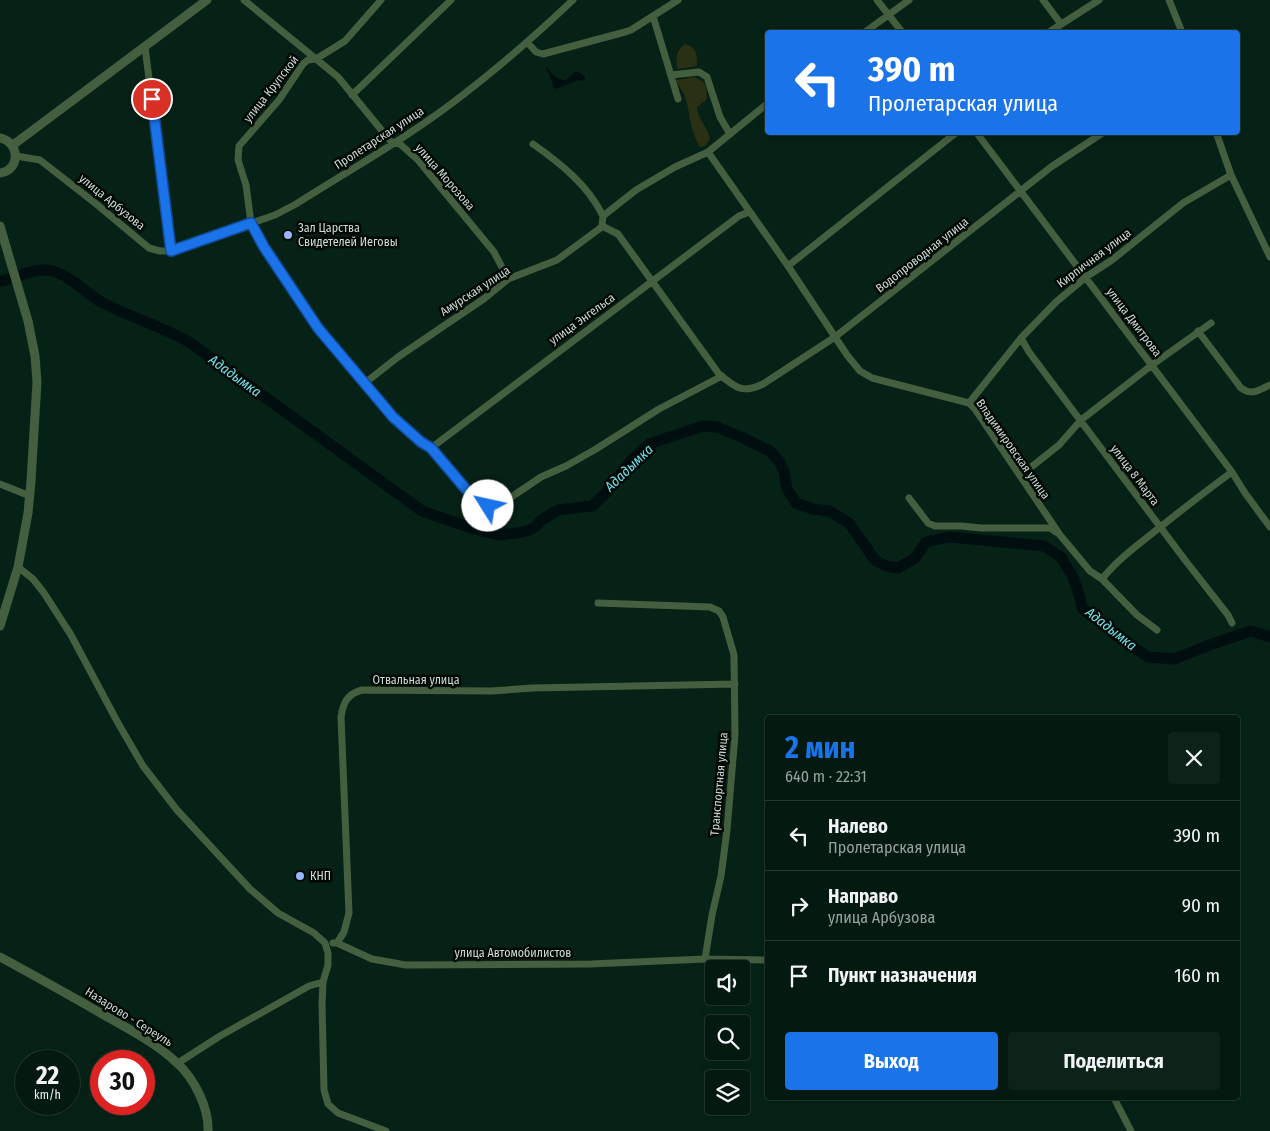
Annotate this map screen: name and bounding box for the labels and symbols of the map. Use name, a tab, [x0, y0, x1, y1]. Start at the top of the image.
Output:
street label: улица Крупской	[241, 53, 301, 125]
pin	[131, 78, 173, 120]
street label: Пролетарская улица	[332, 104, 426, 172]
street label: улица Морозова	[412, 141, 478, 213]
street label: улица Арбузова	[76, 171, 148, 233]
street label: Водопроводная улица	[873, 214, 971, 295]
place label: Зал Царства Свидетелей Иеговы	[298, 221, 398, 249]
street label: Кирпичная улица	[1054, 226, 1134, 290]
marker: Зал Царства Свидетелей Иеговы	[282, 229, 294, 241]
street label: Амурская улица	[437, 263, 513, 319]
street label: улица Дмитрова	[1104, 285, 1165, 359]
street label: улица Энгельса	[546, 290, 618, 348]
water label: Ададымка	[205, 351, 264, 401]
street label: Владимировская улица	[973, 396, 1053, 502]
water label: Ададымка	[601, 441, 657, 496]
street label: улица 8 Марта	[1108, 442, 1162, 508]
position arrow	[461, 479, 513, 531]
water label: Ададымка	[1081, 603, 1140, 654]
street label: Отвальная улица	[372, 673, 460, 687]
street label: Транспортная улица	[707, 731, 731, 836]
place label: КНП	[310, 869, 331, 883]
marker: КНП	[294, 870, 306, 882]
street label: улица Автомобилистов	[455, 946, 571, 960]
street label: Назарово - Сереуль	[83, 984, 176, 1050]
speed limit sign: 30	[90, 1050, 155, 1115]

